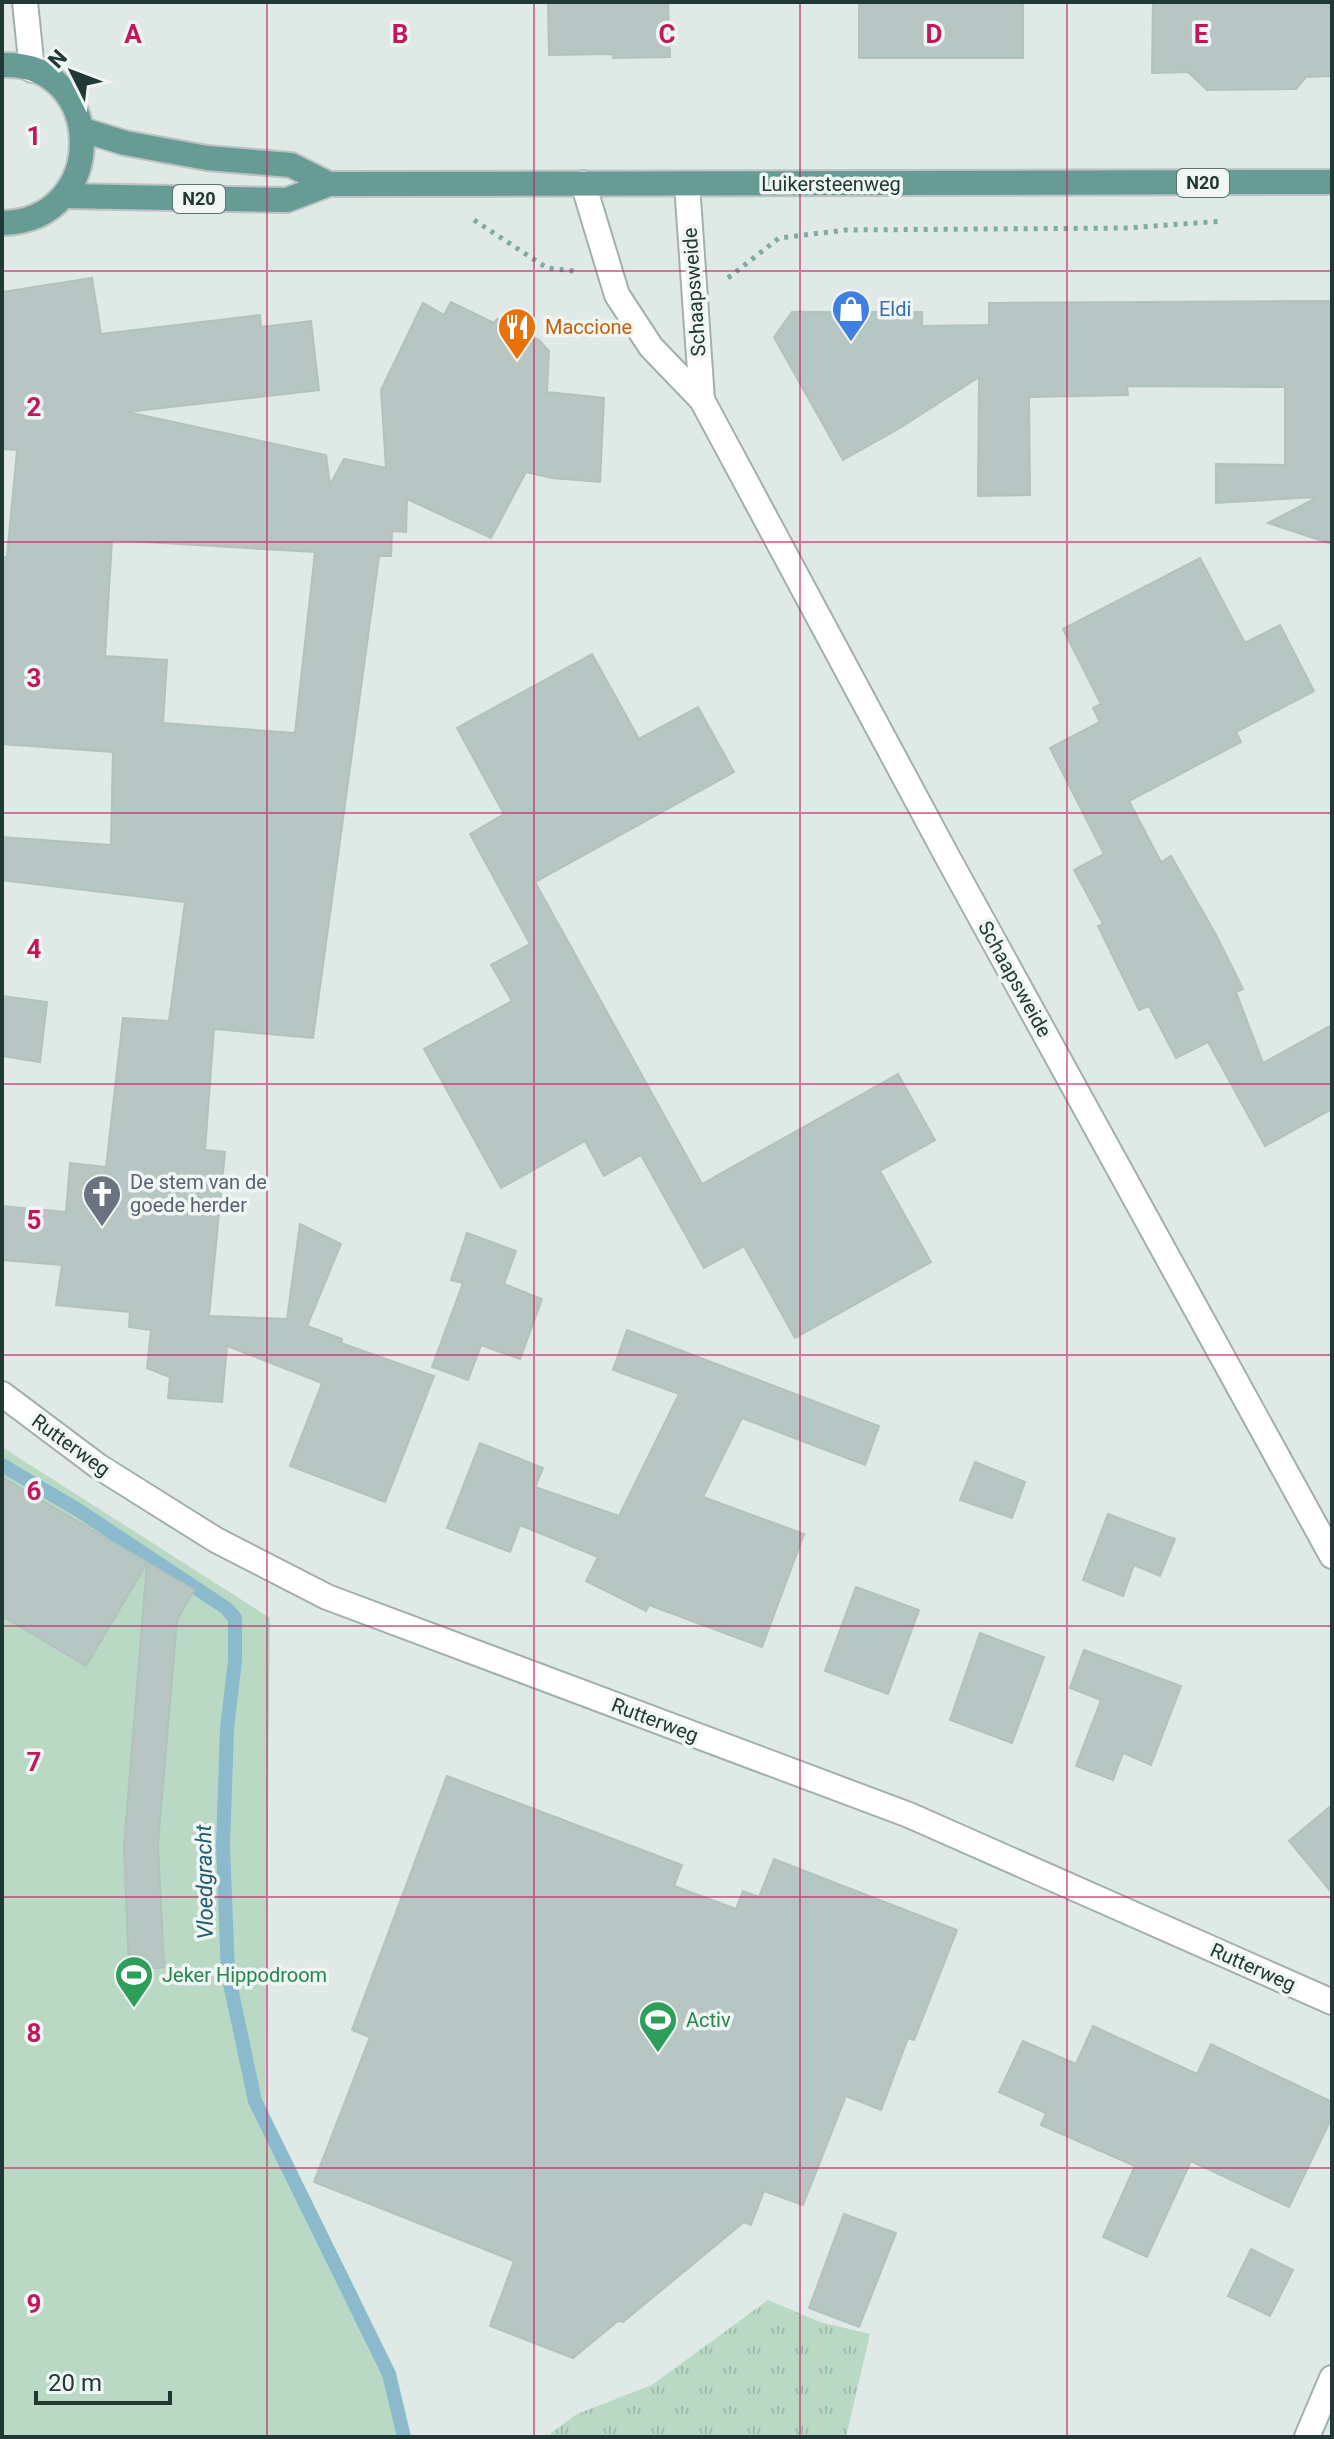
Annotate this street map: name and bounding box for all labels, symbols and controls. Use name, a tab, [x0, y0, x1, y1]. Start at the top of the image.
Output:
text: A	[124, 19, 142, 49]
text: B	[392, 19, 408, 49]
text: C	[658, 19, 676, 49]
text: D	[926, 19, 942, 49]
text: E	[1194, 19, 1209, 49]
north arrow	[32, 32, 112, 112]
text: N	[43, 45, 72, 73]
text: 1	[27, 121, 41, 151]
road number: N20	[1177, 169, 1229, 197]
street label: Luikersteenweg	[761, 172, 901, 196]
road number: N20	[173, 185, 225, 213]
street label: Schaapsweide	[678, 227, 710, 357]
shop icon: Eldi	[830, 288, 872, 343]
place label: Eldi	[879, 297, 911, 321]
restaurant icon: Maccione	[496, 306, 538, 361]
place label: Maccione	[545, 315, 632, 339]
text: 2	[27, 392, 41, 422]
text: 3	[27, 663, 41, 693]
street label: Schaapsweide	[973, 917, 1057, 1041]
text: 4	[27, 934, 42, 964]
place label: De stem van de goede herder	[130, 1170, 267, 1217]
church icon: De stem van de goede herder	[81, 1173, 123, 1228]
text: 5	[27, 1205, 41, 1235]
street label: Rutterweg	[27, 1409, 115, 1481]
text: 6	[27, 1476, 42, 1506]
street label: Rutterweg	[608, 1693, 702, 1747]
text: 7	[27, 1747, 41, 1777]
water label: Vloedgracht	[191, 1823, 218, 1940]
street label: Rutterweg	[1207, 1938, 1299, 1996]
sports icon: Jeker Hippodroom	[113, 1954, 155, 2009]
place label: Jeker Hippodroom	[162, 1963, 327, 1987]
sports icon: Activ	[637, 1999, 679, 2054]
place label: Activ	[686, 2008, 731, 2032]
text: 8	[27, 2018, 41, 2048]
text: 9	[27, 2289, 41, 2319]
scale bar	[36, 2355, 170, 2405]
text: 20 m	[48, 2369, 102, 2397]

